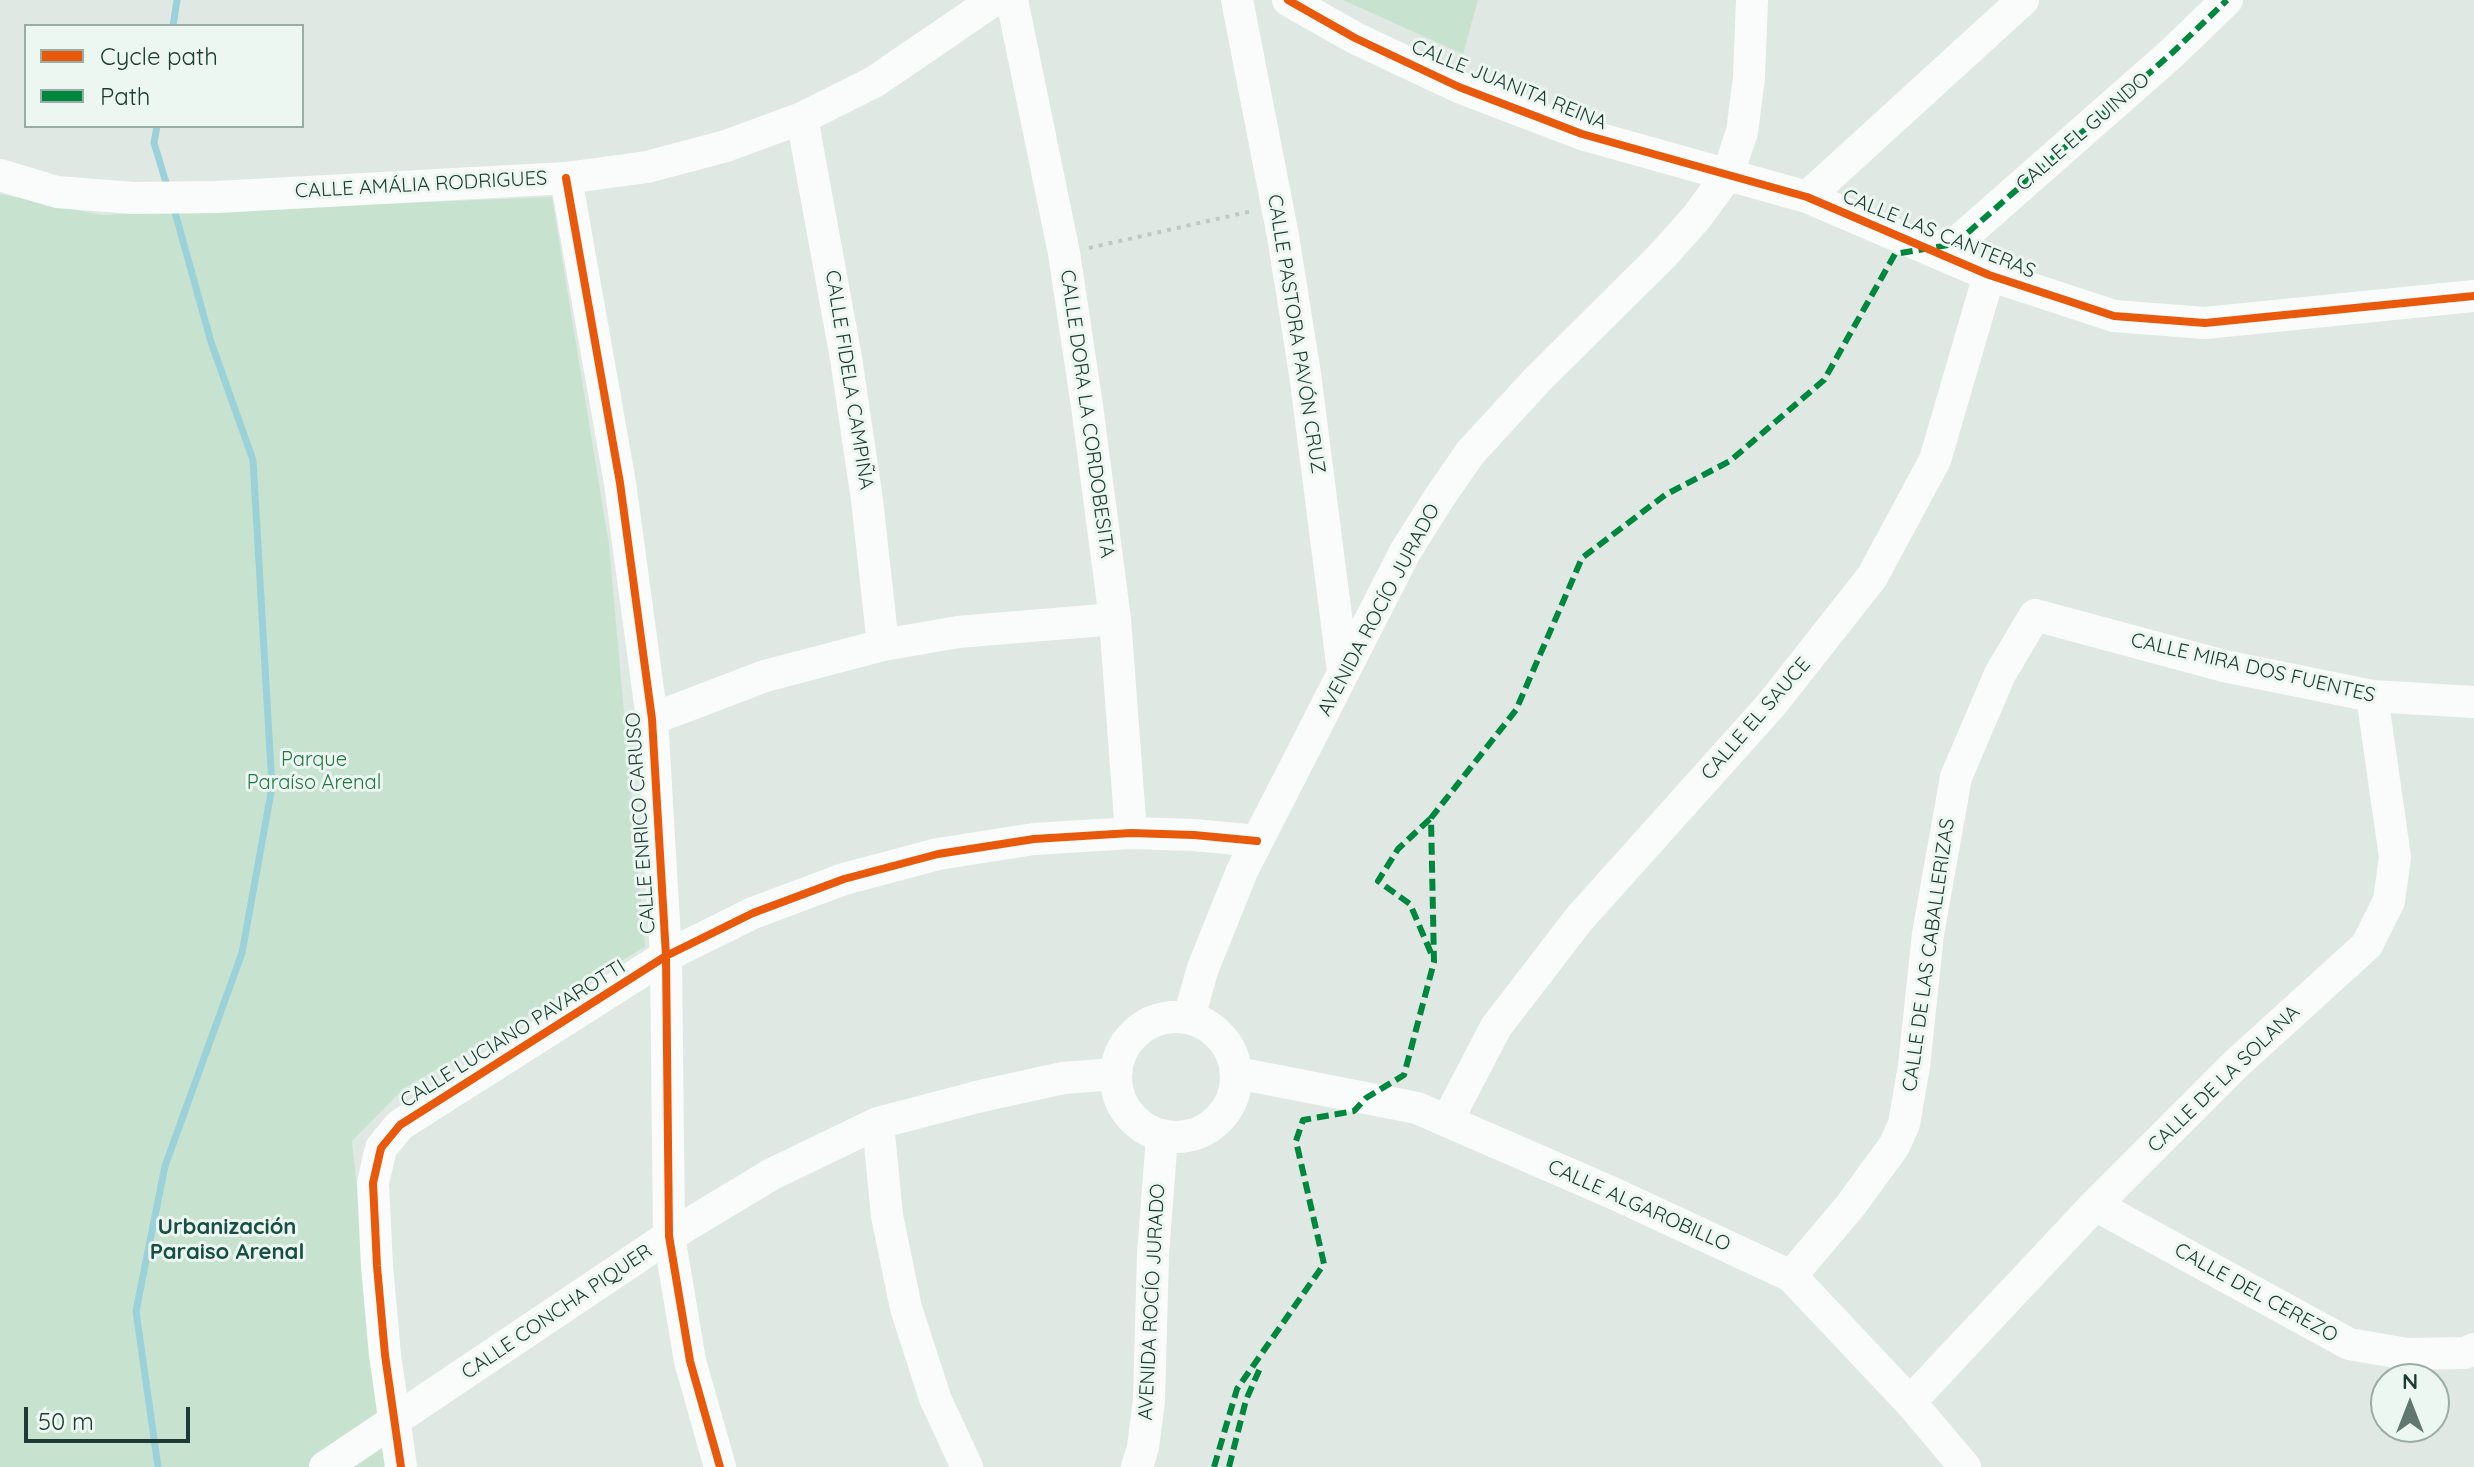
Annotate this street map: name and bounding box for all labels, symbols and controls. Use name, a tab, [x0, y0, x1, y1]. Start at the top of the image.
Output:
legend	[24, 24, 304, 128]
street label: CALLE JUANITA REINA	[1408, 35, 1610, 135]
text: Cycle path	[100, 41, 218, 71]
street label: CALLE EL GUINDO	[2011, 68, 2155, 196]
text: Path	[100, 81, 151, 111]
street label: CALLE AMÁLIA RODRIGUES	[294, 166, 548, 204]
street label: CALLE LAS CANTERAS	[1839, 184, 2039, 284]
street label: CALLE PASTORA PAVÓN CRUZ	[1262, 193, 1330, 475]
street label: CALLE FIDELA CAMPIÑA	[820, 268, 878, 492]
street label: CALLE DORA LA CORDOBESITA	[1055, 268, 1119, 560]
street label: AVENIDA ROCÍO JURADO	[1313, 500, 1445, 720]
street label: CALLE MIRA DOS FUENTES	[2128, 628, 2378, 708]
street label: CALLE EL SAUCE	[1696, 653, 1816, 785]
street label: CALLE ENRICO CARUSO	[621, 711, 661, 935]
park label: Parque Paraíso Arenal	[247, 748, 381, 795]
street label: CALLE DE LAS CABALLERIZAS	[1898, 817, 1960, 1093]
street label: CALLE LUCIANO PAVAROTTI	[396, 955, 630, 1113]
street label: CALLE DE LA SOLANA	[2143, 1000, 2305, 1158]
street label: CALLE ALGAROBILLO	[1544, 1155, 1734, 1257]
street label: AVENIDA ROCÍO JURADO	[1134, 1183, 1170, 1421]
district label: Urbanización Paraiso Arenal	[150, 1214, 304, 1266]
street label: CALLE DEL CEREZO	[2170, 1238, 2342, 1348]
street label: CALLE CONCHA PIQUER	[457, 1239, 657, 1385]
north arrow	[2370, 1363, 2450, 1443]
text: N	[2402, 1367, 2418, 1395]
scale bar	[28, 1391, 194, 1441]
text: 50 m	[38, 1406, 94, 1436]

